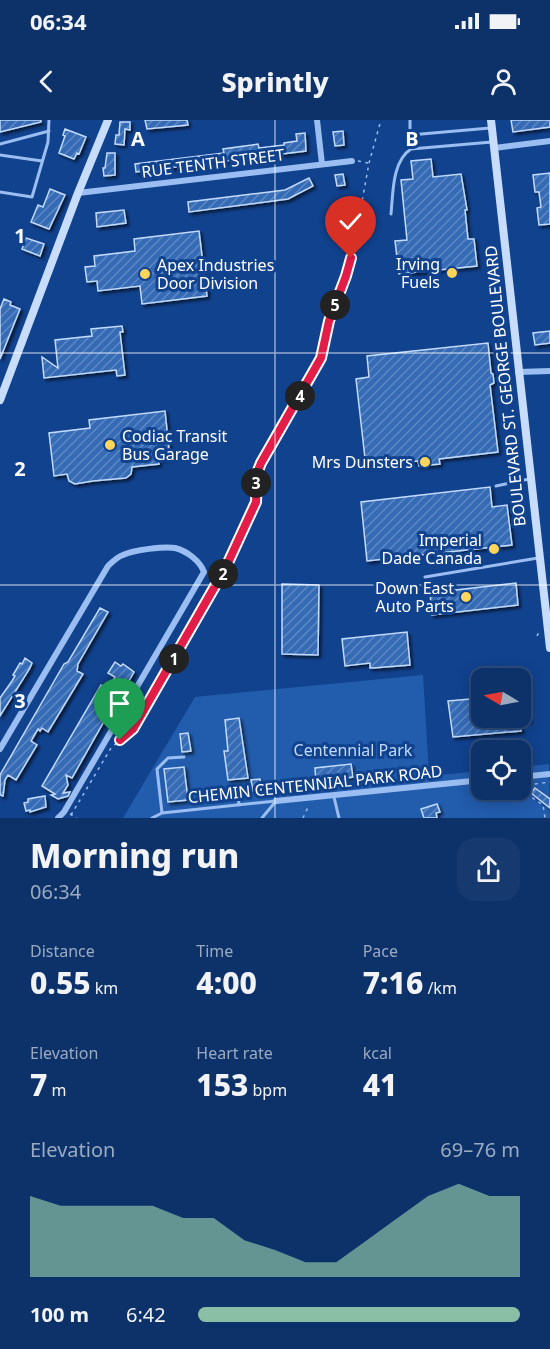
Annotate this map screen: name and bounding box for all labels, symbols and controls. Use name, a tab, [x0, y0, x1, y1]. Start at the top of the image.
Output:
text: 06:34	[30, 6, 87, 36]
text: Sprintly	[221, 63, 329, 100]
icon: back	[30, 65, 63, 98]
icon: person	[487, 65, 520, 98]
text: A	[131, 125, 145, 152]
text: B	[405, 125, 419, 152]
street label: RUE TENTH STREET	[140, 143, 286, 183]
pin	[325, 196, 376, 258]
icon: check	[334, 205, 367, 238]
text: 1	[14, 222, 26, 249]
street label: BOULEVARD ST. GEORGE BOULEVARD	[479, 244, 531, 528]
place label: Irving Fuels	[396, 253, 440, 293]
place label: Apex Industries Door Division	[157, 254, 274, 294]
marker: Irving Fuels	[445, 266, 459, 280]
marker: Apex Industries Door Division	[138, 267, 152, 281]
pin: 5	[320, 290, 350, 320]
text: 5	[330, 294, 340, 316]
pin: 4	[285, 381, 315, 411]
text: 4	[295, 385, 305, 407]
place label: Codiac Transit Bus Garage	[122, 425, 228, 465]
marker: Codiac Transit Bus Garage	[103, 438, 117, 452]
place label: Mrs Dunsters	[312, 451, 413, 473]
text: 2	[14, 455, 26, 482]
marker: Mrs Dunsters	[418, 455, 432, 469]
pin: 3	[241, 468, 271, 498]
text: 3	[251, 472, 261, 494]
place label: Imperial Dade Canada	[382, 529, 482, 569]
marker: Imperial Dade Canada	[487, 542, 501, 556]
pin: 2	[208, 559, 238, 589]
text: 2	[218, 563, 228, 585]
place label: Down East Auto Parts	[375, 577, 454, 617]
marker: Down East Auto Parts	[459, 590, 473, 604]
pin: 1	[159, 644, 189, 674]
text: 1	[169, 648, 179, 670]
north arrow	[471, 668, 531, 728]
map controls	[471, 668, 531, 800]
pin	[94, 678, 145, 740]
text: 3	[14, 687, 26, 714]
icon: arrive	[103, 687, 136, 720]
park label: Centennial Park	[294, 739, 413, 761]
button: locate	[471, 740, 531, 800]
street label: CHEMIN CENTENNIAL PARK ROAD	[187, 760, 443, 808]
text: Morning run	[30, 833, 239, 878]
button: share	[457, 838, 520, 901]
text: 06:34	[30, 878, 81, 905]
text: Distance	[30, 940, 95, 962]
text: Time	[196, 940, 233, 962]
text: Pace	[363, 940, 398, 962]
text: 0.55	[30, 962, 91, 1003]
text: 4:00	[196, 962, 257, 1003]
text: 7:16	[363, 962, 423, 1003]
text: km	[91, 977, 118, 999]
text: /km	[423, 977, 457, 999]
text: Elevation	[30, 1042, 98, 1064]
text: Heart rate	[196, 1042, 273, 1064]
text: kcal	[363, 1042, 392, 1064]
text: 7	[30, 1064, 47, 1105]
text: 153	[196, 1064, 248, 1105]
text: 41	[363, 1064, 397, 1105]
text: m	[47, 1079, 66, 1101]
text: bpm	[248, 1079, 287, 1101]
text: Elevation	[30, 1136, 115, 1163]
text: 69–76 m	[440, 1136, 520, 1163]
text: 100 m	[30, 1301, 89, 1328]
text: 6:42	[126, 1301, 166, 1328]

